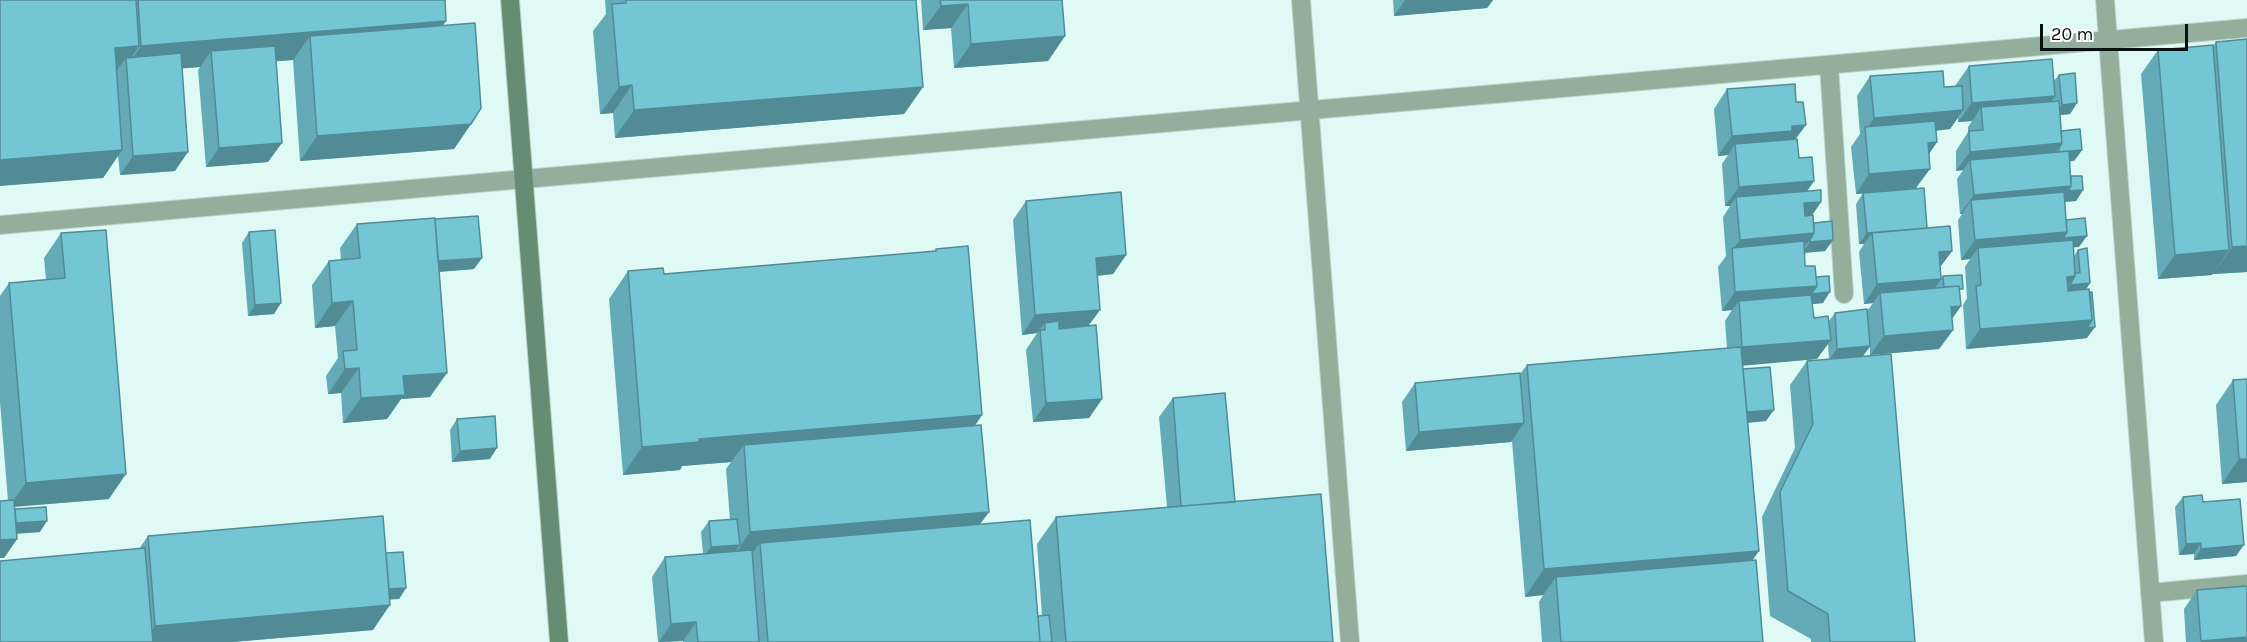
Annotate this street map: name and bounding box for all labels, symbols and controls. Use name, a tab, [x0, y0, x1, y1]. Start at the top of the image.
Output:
scale bar	[2043, 12, 2192, 50]
text: 20 m	[2051, 23, 2093, 45]

